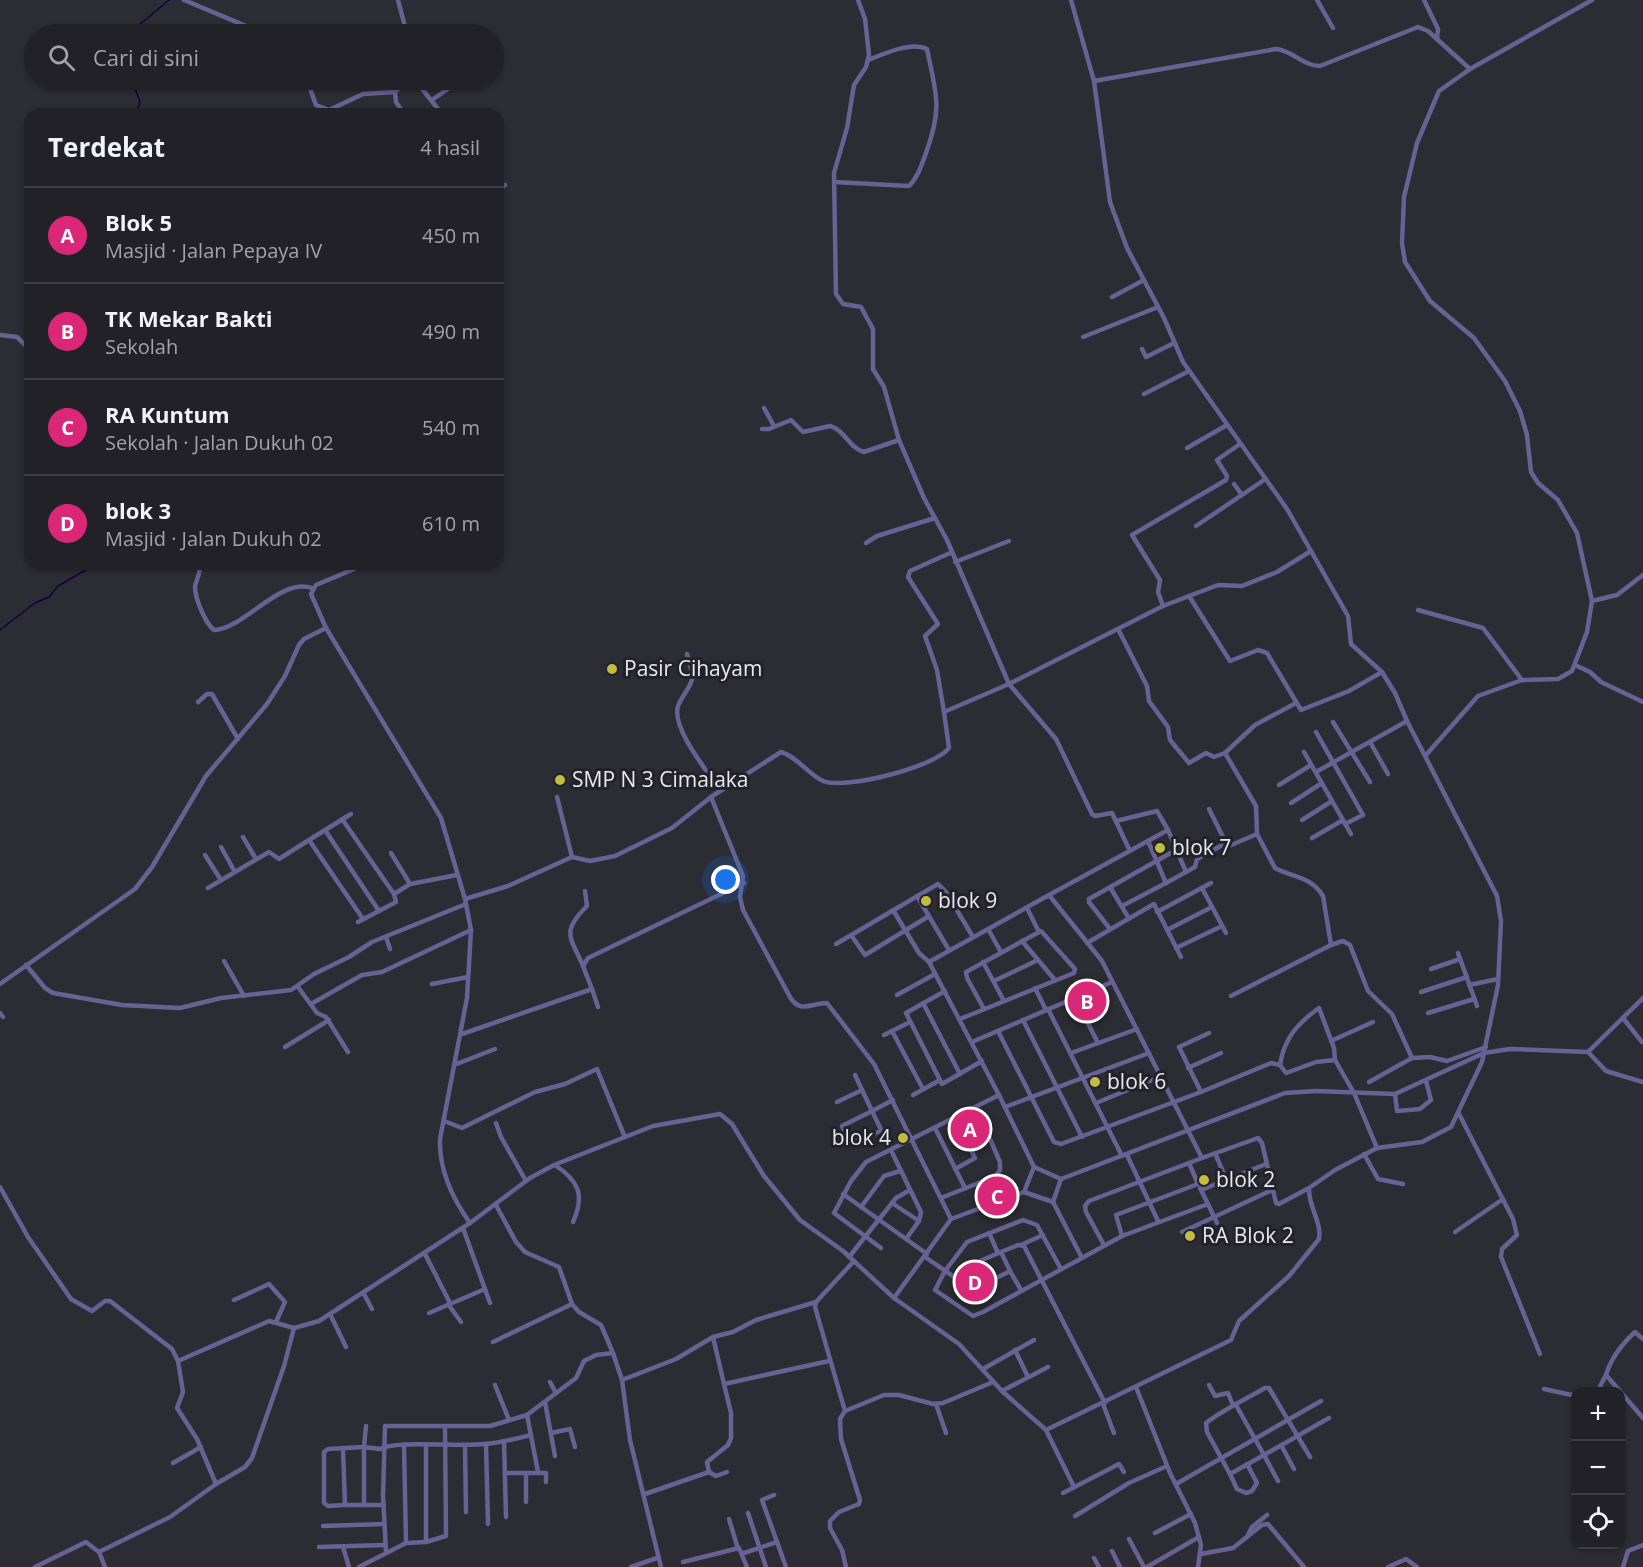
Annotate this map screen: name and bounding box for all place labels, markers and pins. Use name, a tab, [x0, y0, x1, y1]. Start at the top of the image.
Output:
place label: Pasir Cihayam	[624, 654, 762, 682]
marker: Pasir Cihayam	[605, 662, 619, 676]
place label: SMP N 3 Cimalaka	[572, 765, 749, 793]
marker: SMP N 3 Cimalaka	[553, 773, 567, 787]
place label: blok 7	[1172, 833, 1231, 861]
marker: blok 7	[1153, 841, 1167, 855]
place label: blok 9	[938, 886, 997, 914]
marker: blok 9	[919, 894, 933, 908]
pin: B	[1068, 978, 1106, 1024]
place label: blok 6	[1107, 1067, 1166, 1095]
marker: blok 6	[1088, 1075, 1102, 1089]
pin: A	[950, 1106, 990, 1152]
place label: blok 4	[832, 1123, 891, 1151]
marker: blok 4	[896, 1131, 910, 1145]
place label: blok 2	[1216, 1165, 1275, 1193]
marker: blok 2	[1197, 1173, 1211, 1187]
pin: C	[978, 1174, 1016, 1218]
place label: RA Blok 2	[1202, 1221, 1294, 1249]
marker: RA Blok 2	[1183, 1229, 1197, 1243]
pin: D	[956, 1260, 994, 1304]

